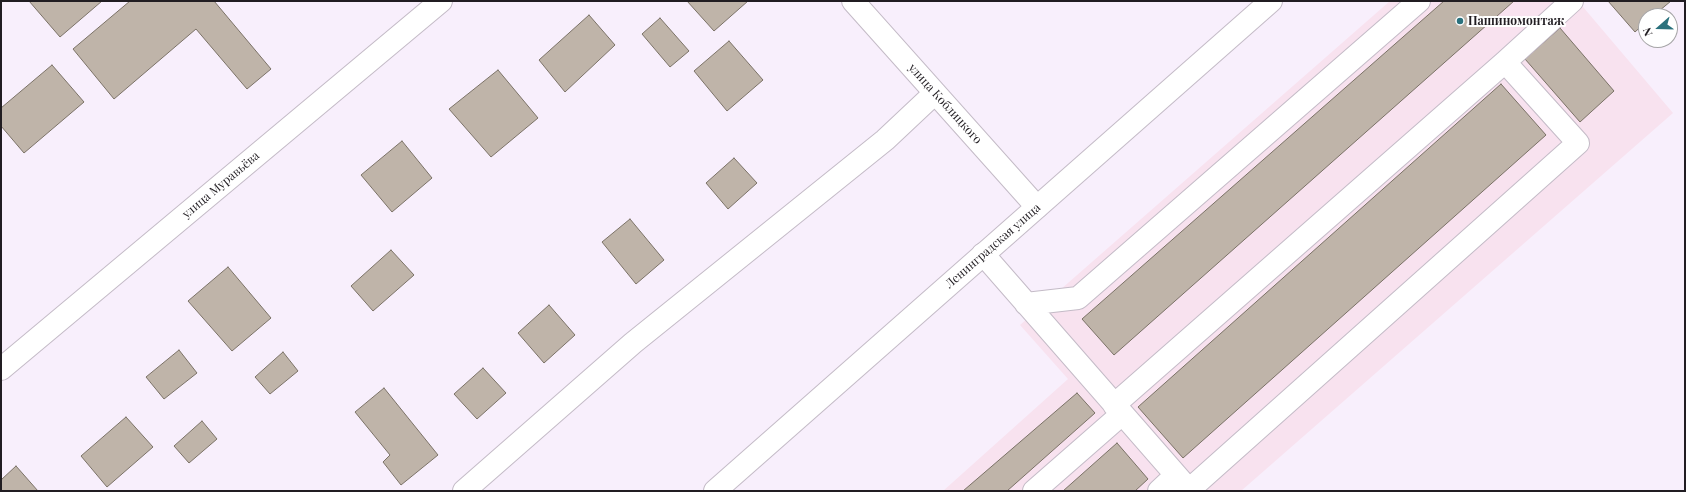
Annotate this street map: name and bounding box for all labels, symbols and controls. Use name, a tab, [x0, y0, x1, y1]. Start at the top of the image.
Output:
north arrow	[1638, 8, 1678, 48]
place label: Пашиномонтаж	[1468, 14, 1564, 28]
marker: Пашиномонтаж	[1455, 16, 1465, 26]
text: N	[1639, 26, 1656, 38]
street label: улица Коблицкого	[905, 61, 985, 147]
street label: улица Муравьёва	[180, 149, 262, 221]
street label: Ленинградская улица	[942, 201, 1044, 291]

